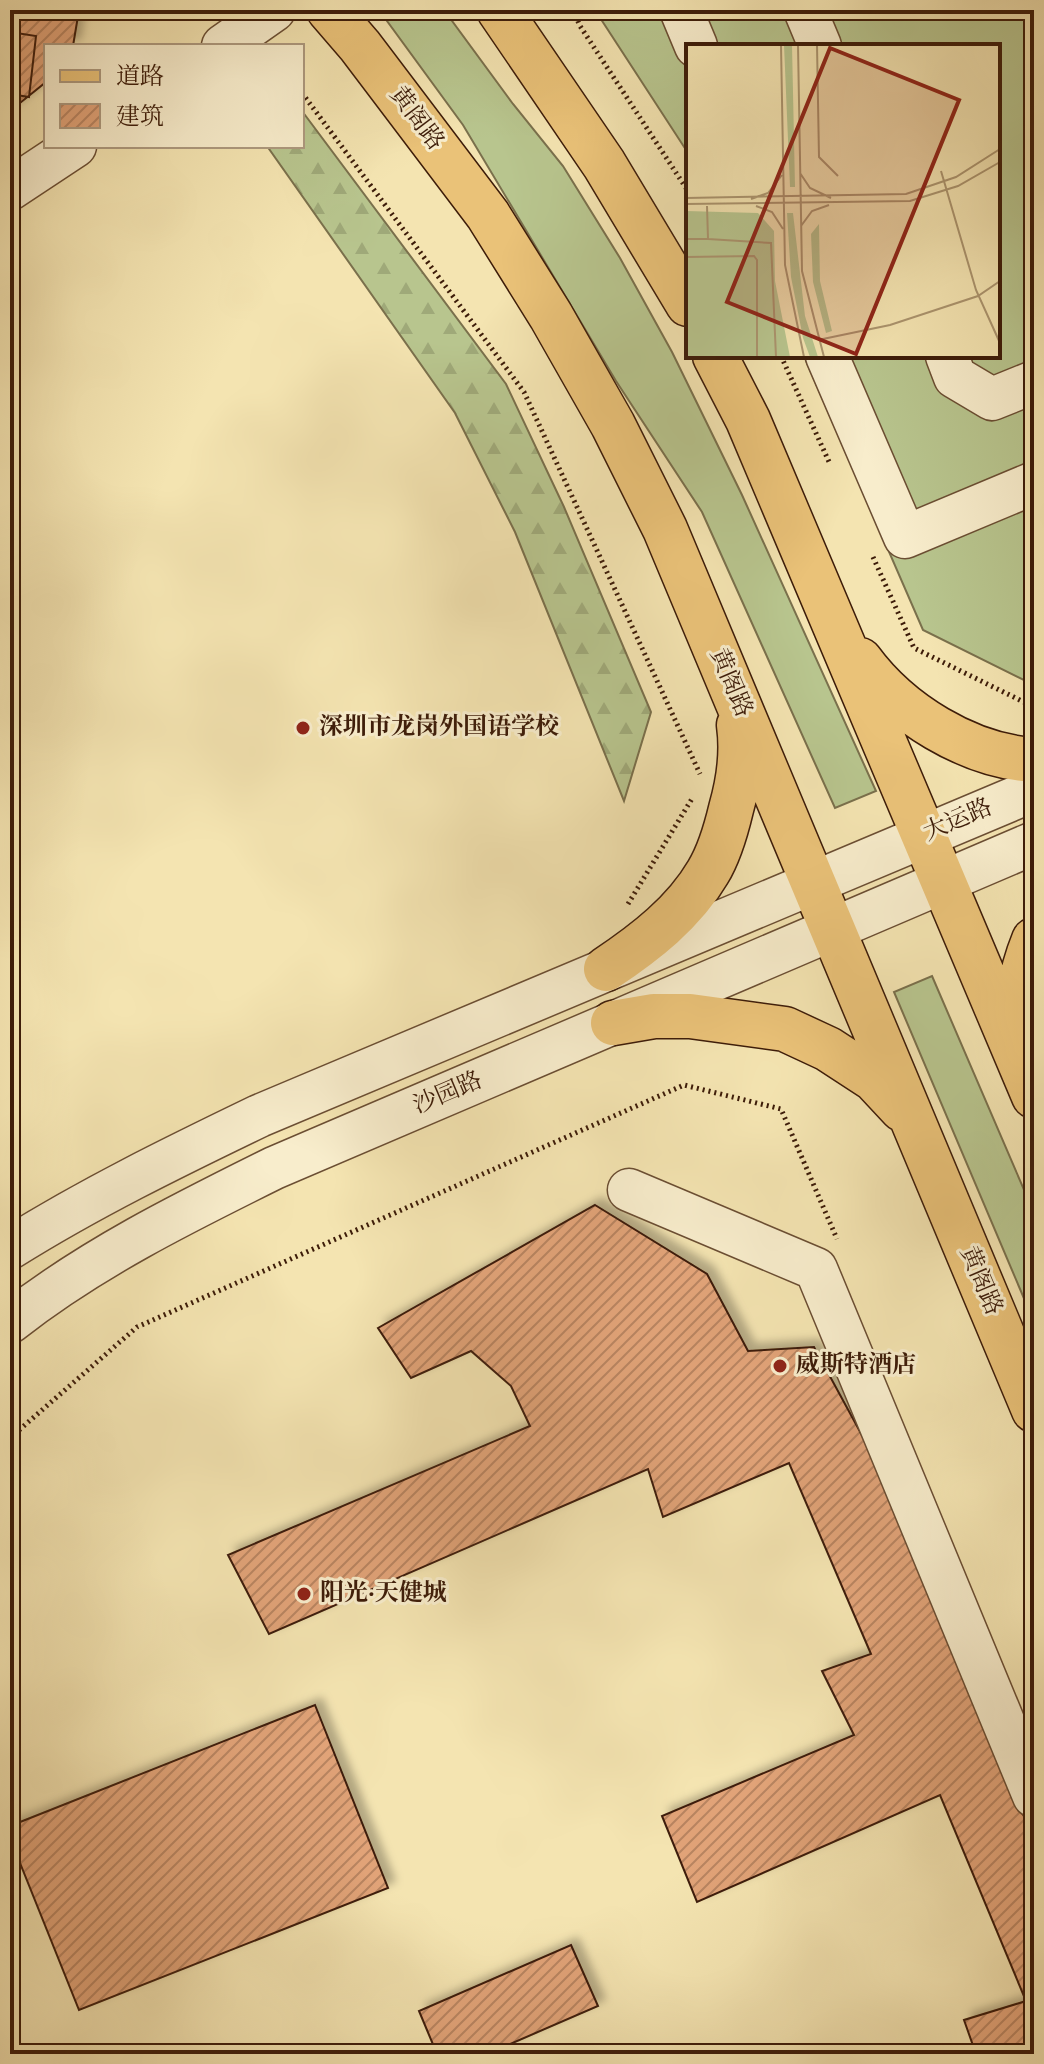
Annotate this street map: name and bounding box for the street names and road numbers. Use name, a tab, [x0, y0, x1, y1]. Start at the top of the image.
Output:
street label: 黄阁路	[381, 80, 451, 158]
street label: 黄阁路	[700, 643, 760, 723]
street label: 大运路	[918, 791, 998, 851]
street label: 沙园路	[408, 1064, 488, 1124]
street label: 黄阁路	[950, 1241, 1010, 1321]

